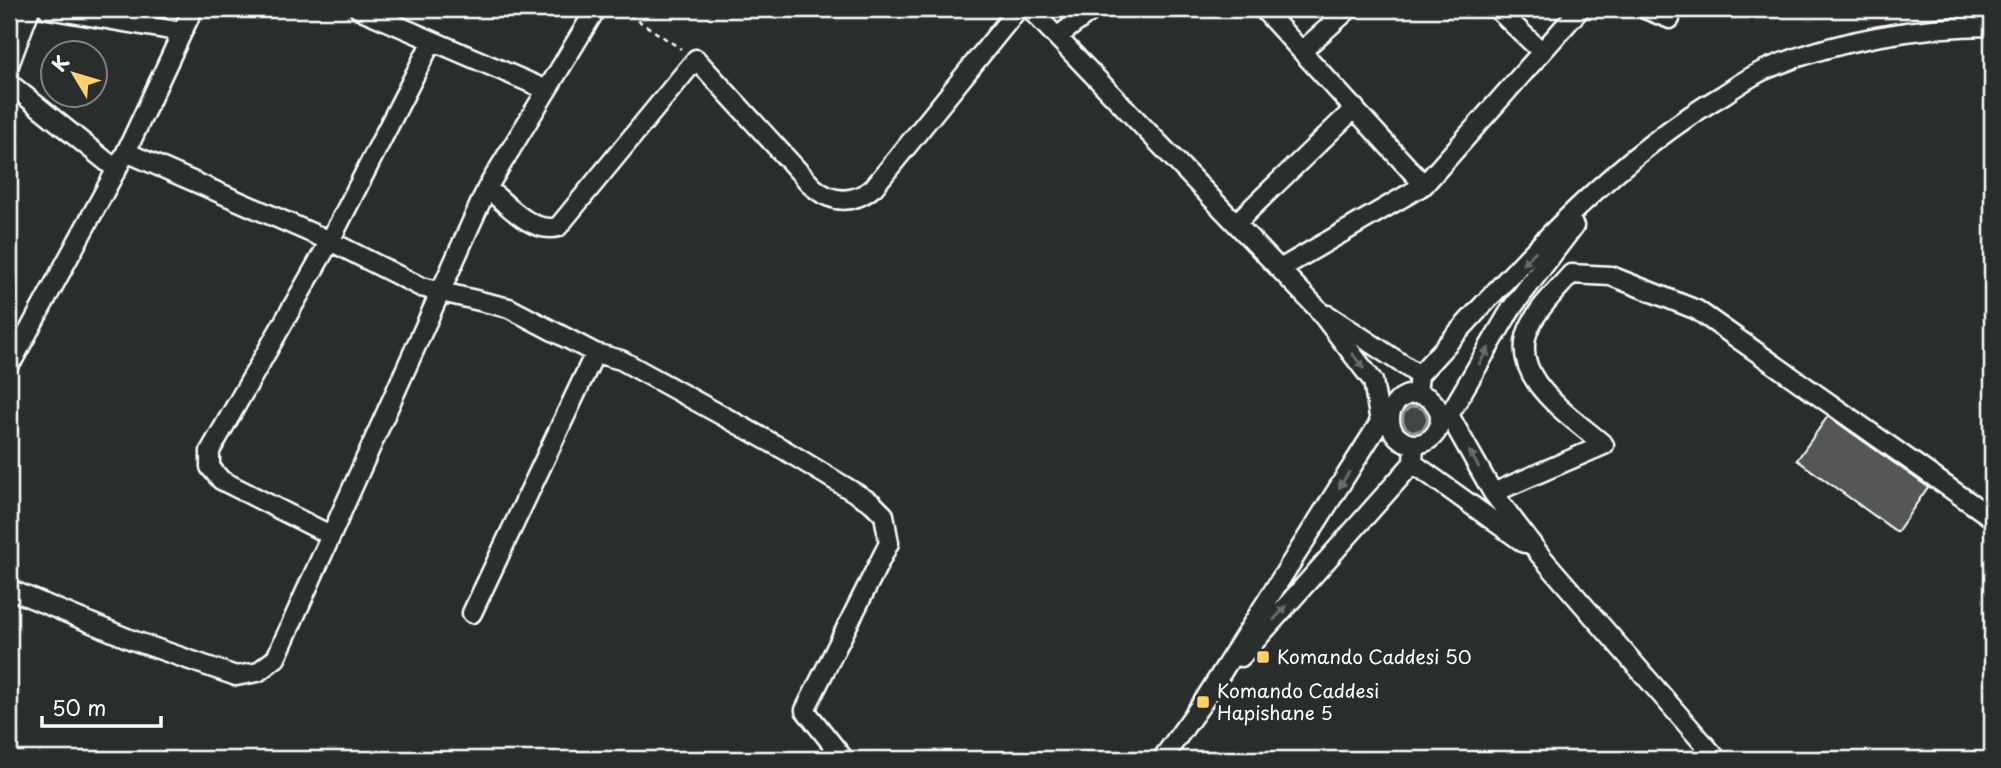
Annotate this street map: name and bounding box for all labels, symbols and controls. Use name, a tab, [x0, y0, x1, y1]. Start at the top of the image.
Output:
north arrow	[38, 38, 108, 108]
text: K	[44, 49, 75, 77]
one-way arrow	[1521, 250, 1538, 266]
one-way arrow	[1477, 347, 1490, 366]
one-way arrow	[1350, 352, 1364, 370]
one-way arrow	[1468, 449, 1480, 468]
one-way arrow	[1337, 470, 1350, 489]
one-way arrow	[1271, 605, 1287, 622]
place label: Komando Caddesi 50	[1277, 642, 1472, 670]
marker: Komando Caddesi 50	[1255, 649, 1271, 665]
place label: Komando Caddesi Hapishane 5	[1217, 676, 1379, 726]
scale bar	[42, 684, 161, 728]
text: 50 m	[52, 691, 106, 723]
marker: Komando Caddesi Hapishane 5	[1195, 694, 1211, 710]

